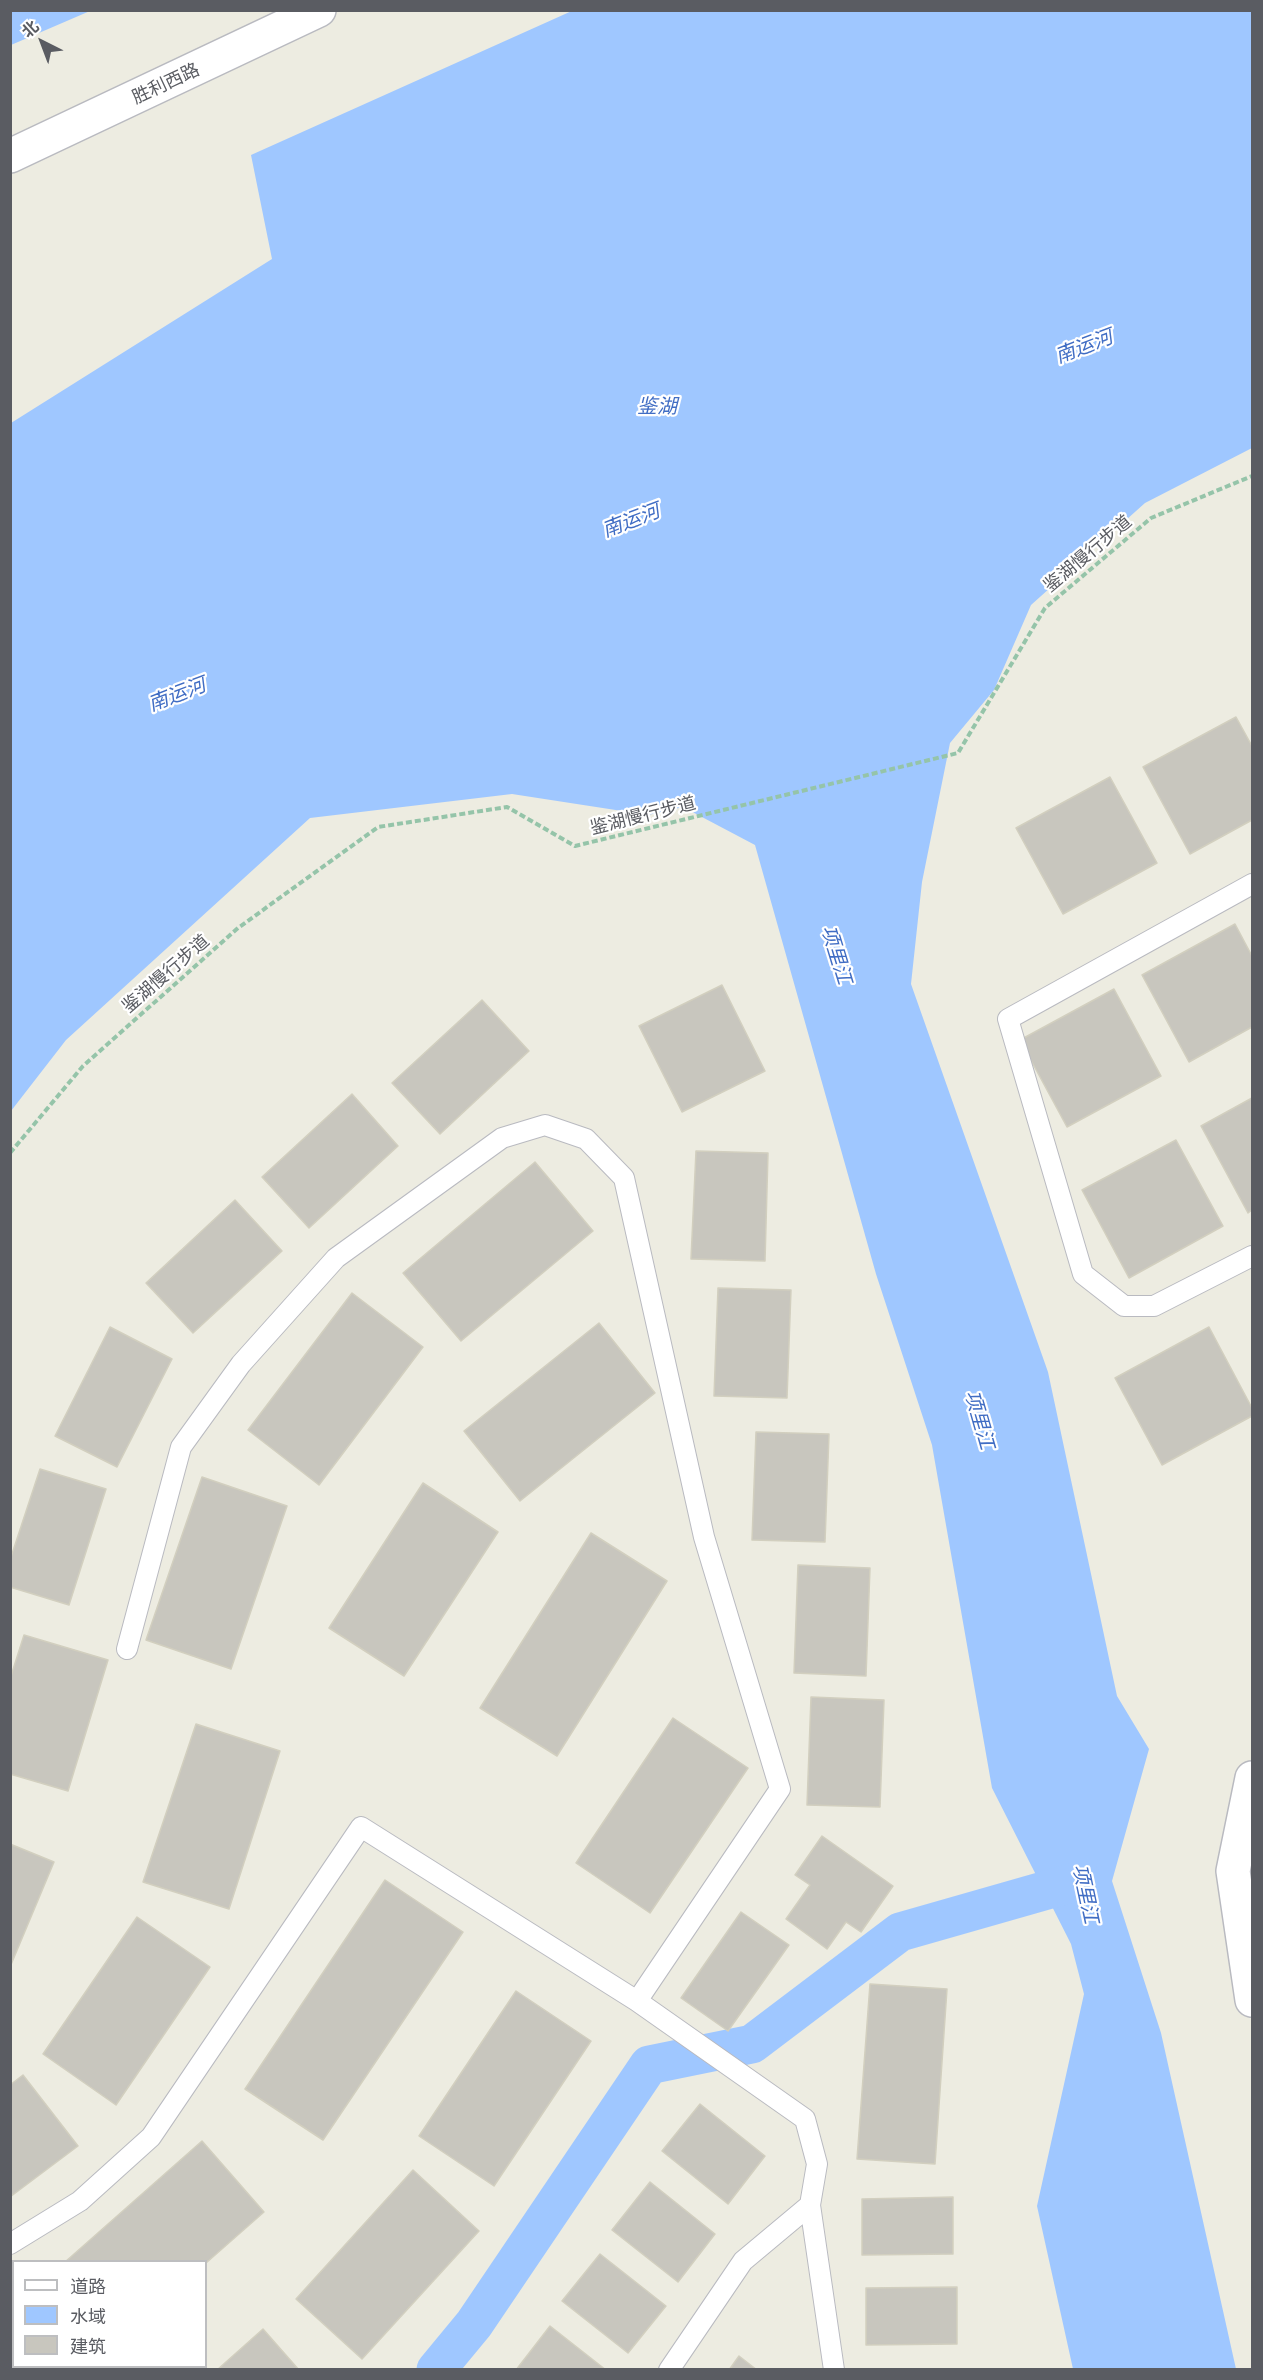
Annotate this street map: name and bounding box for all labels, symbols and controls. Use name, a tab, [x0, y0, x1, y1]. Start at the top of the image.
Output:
north arrow	[12, 12, 72, 72]
text: 北	[17, 16, 43, 41]
street label: 胜利西路	[129, 59, 203, 109]
water label: 南运河	[1052, 325, 1116, 369]
water label: 鉴湖	[637, 395, 677, 419]
water label: 南运河	[599, 499, 663, 543]
street label: 鉴湖慢行步道	[1040, 511, 1136, 597]
water label: 南运河	[145, 673, 209, 717]
street label: 鉴湖慢行步道	[588, 792, 698, 840]
water label: 项里江	[816, 923, 856, 987]
street label: 鉴湖慢行步道	[118, 930, 214, 1018]
water label: 项里江	[959, 1388, 999, 1452]
water label: 项里江	[1067, 1862, 1103, 1926]
legend	[12, 2260, 207, 2368]
text: 道路	[70, 2276, 106, 2297]
text: 水域	[70, 2306, 106, 2327]
text: 建筑	[70, 2336, 106, 2357]

